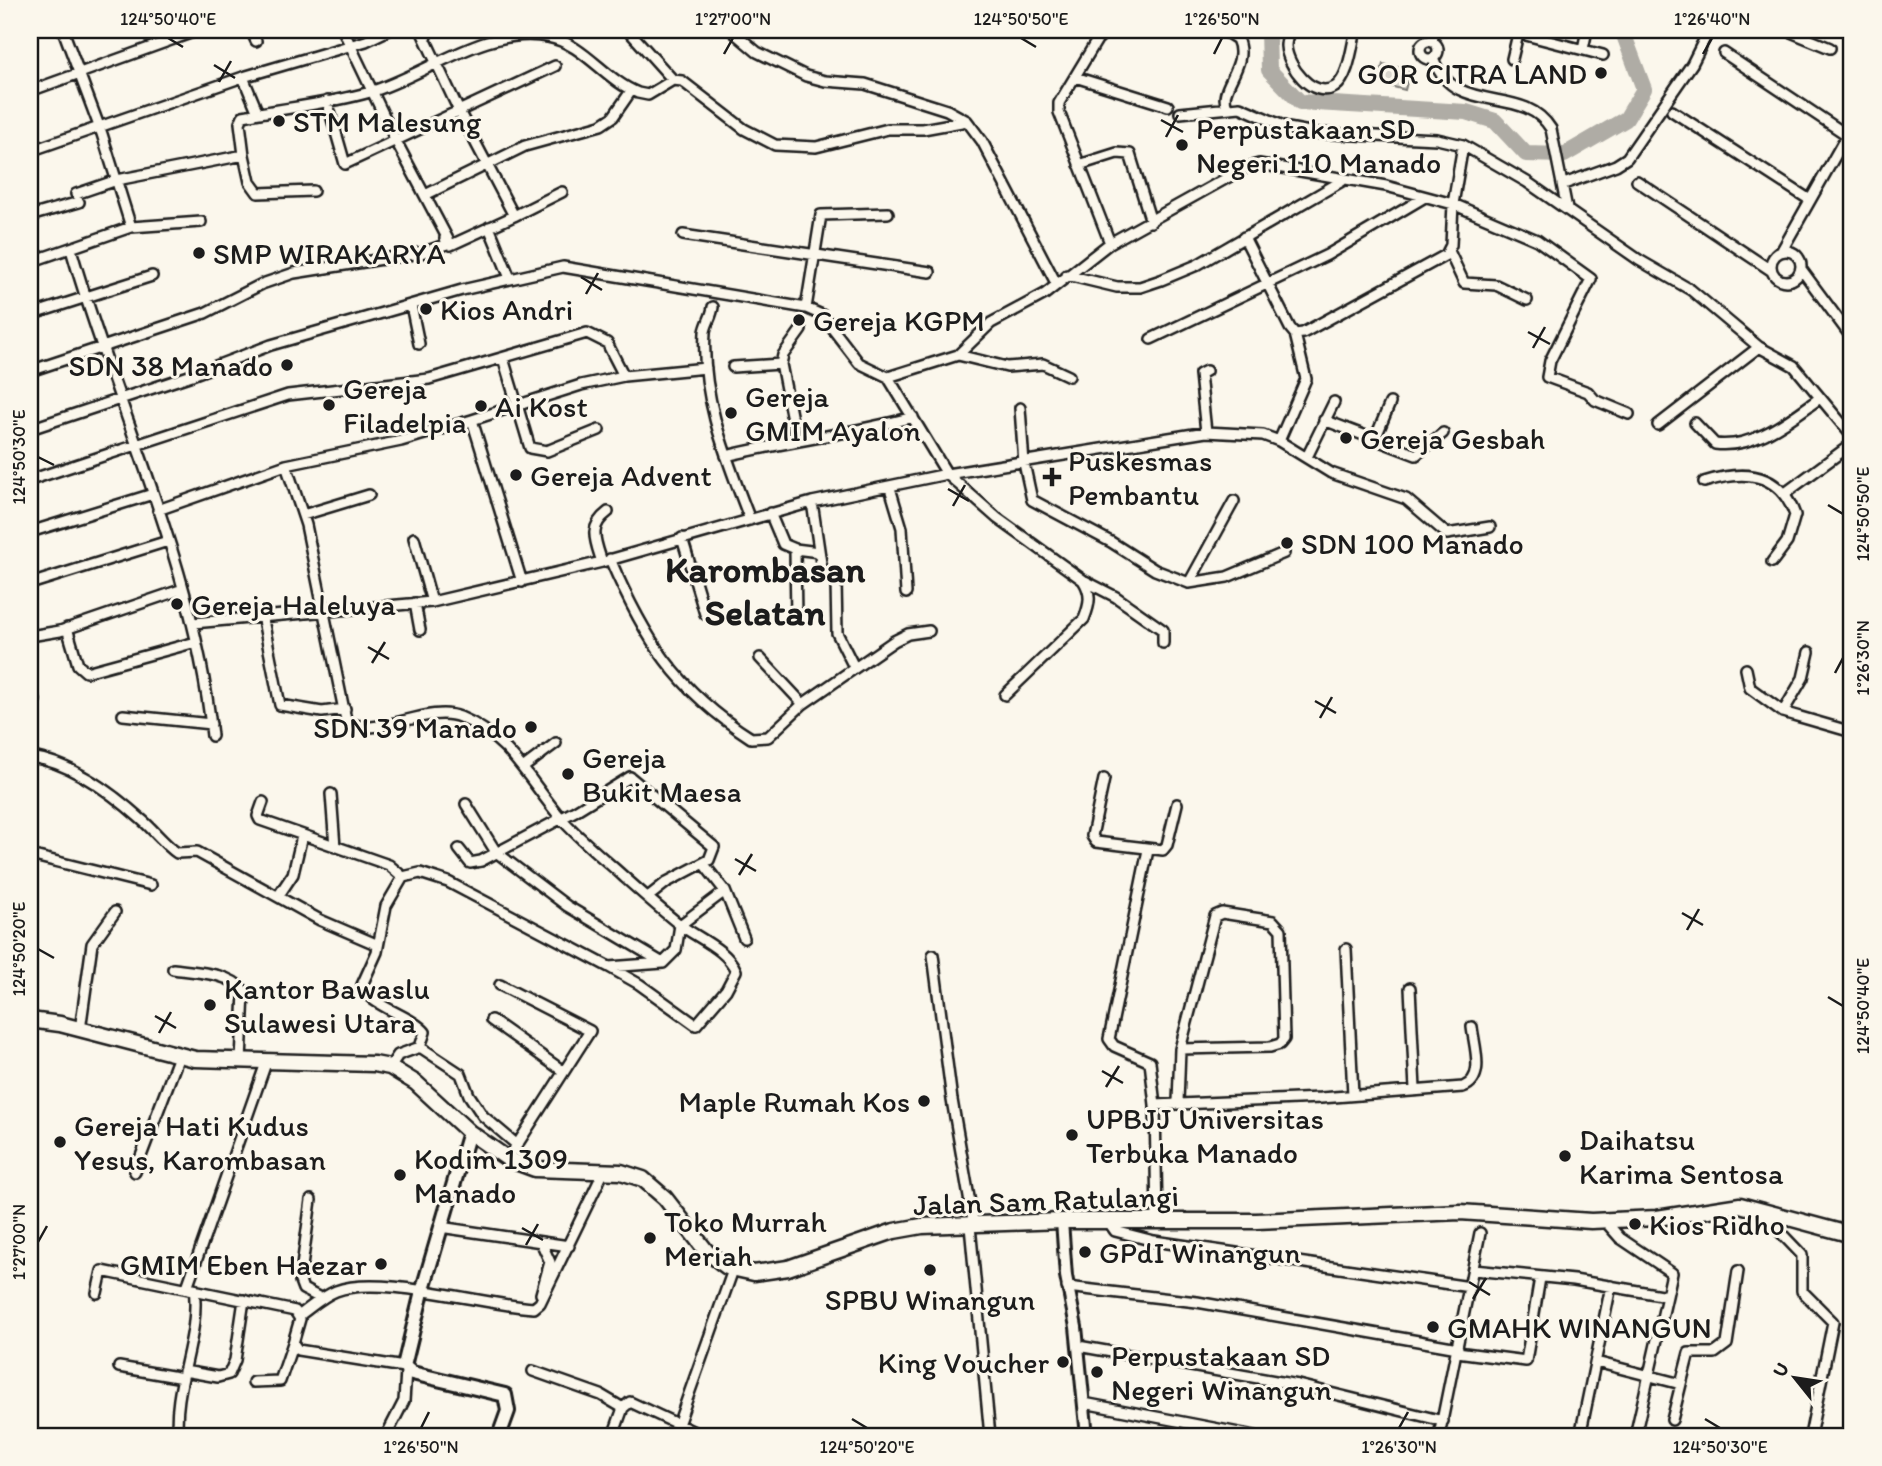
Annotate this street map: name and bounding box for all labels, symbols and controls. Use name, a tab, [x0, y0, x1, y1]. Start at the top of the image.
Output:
text: 124°50'40"E	[120, 8, 216, 30]
text: 1°27'00"N	[695, 8, 771, 30]
text: 124°50'50"E	[974, 8, 1068, 30]
text: 1°26'50"N	[1184, 8, 1260, 30]
text: 1°26'40"N	[1674, 8, 1750, 30]
place label: GOR CITRA LAND	[1357, 55, 1587, 92]
marker: GOR CITRA LAND	[1593, 65, 1609, 81]
place label: STM Malesung	[293, 103, 482, 140]
place label: Perpustakaan SD Negeri 110 Manado	[1196, 110, 1441, 181]
marker: STM Malesung	[271, 113, 287, 129]
marker: Perpustakaan SD Negeri 110 Manado	[1174, 137, 1190, 153]
place label: SMP WIRAKARYA	[213, 235, 446, 272]
marker: SMP WIRAKARYA	[191, 245, 207, 261]
place label: Kios Andri	[440, 291, 573, 328]
marker: Kios Andri	[418, 301, 434, 317]
place label: Gereja KGPM	[813, 302, 985, 339]
marker: Gereja KGPM	[791, 312, 807, 328]
place label: SDN 38 Manado	[68, 347, 273, 384]
marker: SDN 38 Manado	[279, 357, 295, 373]
place label: Gereja Filadelpia	[343, 370, 467, 441]
place label: Gereja GMIM Ayalon	[745, 378, 921, 449]
place label: Ai Kost	[495, 388, 588, 425]
marker: Gereja Filadelpia	[321, 397, 337, 413]
marker: Ai Kost	[473, 398, 489, 414]
marker: Gereja GMIM Ayalon	[723, 405, 739, 421]
text: 124°50'30"E	[8, 409, 30, 505]
place label: Gereja Gesbah	[1360, 420, 1545, 457]
marker: Gereja Gesbah	[1338, 430, 1354, 446]
place label: Puskesmas Pembantu	[1068, 442, 1212, 513]
place label: Gereja Advent	[530, 457, 712, 494]
marker: Gereja Advent	[508, 467, 524, 483]
marker: Puskesmas Pembantu	[1042, 467, 1062, 487]
text: 124°50'50"E	[1852, 467, 1874, 561]
place label: SDN 100 Manado	[1301, 525, 1524, 562]
marker: SDN 100 Manado	[1279, 535, 1295, 551]
district label: Karombasan Selatan	[665, 547, 865, 634]
place label: Gereja Haleluya	[191, 586, 396, 623]
marker: Gereja Haleluya	[169, 596, 185, 612]
text: 1°26'30"N	[1852, 620, 1874, 696]
place label: SDN 39 Manado	[313, 709, 517, 746]
marker: SDN 39 Manado	[523, 719, 539, 735]
place label: Gereja Bukit Maesa	[582, 739, 742, 810]
marker: Gereja Bukit Maesa	[560, 766, 576, 782]
text: 124°50'20"E	[8, 901, 30, 996]
text: 124°50'40"E	[1852, 958, 1874, 1054]
place label: Kantor Bawaslu Sulawesi Utara	[224, 970, 430, 1041]
marker: Kantor Bawaslu Sulawesi Utara	[202, 997, 218, 1013]
place label: Maple Rumah Kos	[679, 1083, 910, 1120]
marker: Maple Rumah Kos	[916, 1093, 932, 1109]
place label: UPBJJ Universitas Terbuka Manado	[1086, 1100, 1324, 1171]
place label: Gereja Hati Kudus Yesus, Karombasan	[74, 1107, 326, 1178]
place label: Daihatsu Karima Sentosa	[1579, 1121, 1784, 1192]
marker: UPBJJ Universitas Terbuka Manado	[1064, 1127, 1080, 1143]
marker: Gereja Hati Kudus Yesus, Karombasan	[52, 1134, 68, 1150]
place label: Kodim 1309 Manado	[414, 1140, 568, 1211]
marker: Daihatsu Karima Sentosa	[1557, 1148, 1573, 1164]
marker: Kodim 1309 Manado	[392, 1167, 408, 1183]
street label: Jalan Sam Ratulangi	[913, 1177, 1179, 1223]
place label: Toko Murrah Meriah	[664, 1203, 827, 1274]
text: 1°27'00"N	[8, 1204, 30, 1280]
place label: Kios Ridho	[1649, 1206, 1785, 1243]
marker: Kios Ridho	[1627, 1216, 1643, 1232]
marker: Toko Murrah Meriah	[642, 1230, 658, 1246]
place label: GPdI Winangun	[1099, 1234, 1300, 1271]
marker: GPdI Winangun	[1077, 1244, 1093, 1260]
place label: GMIM Eben Haezar	[120, 1246, 367, 1283]
marker: GMIM Eben Haezar	[373, 1256, 389, 1272]
marker: SPBU Winangun	[922, 1262, 938, 1278]
place label: SPBU Winangun	[825, 1281, 1035, 1318]
place label: GMAHK WINANGUN	[1447, 1309, 1712, 1346]
marker: GMAHK WINANGUN	[1425, 1319, 1441, 1335]
place label: Perpustakaan SD Negeri Winangun	[1111, 1337, 1332, 1408]
place label: King Voucher	[878, 1344, 1050, 1381]
north arrow	[1759, 1344, 1829, 1414]
marker: King Voucher	[1055, 1354, 1071, 1370]
text: U	[1768, 1359, 1794, 1381]
marker: Perpustakaan SD Negeri Winangun	[1089, 1364, 1105, 1380]
text: 1°26'50"N	[383, 1436, 459, 1458]
text: 124°50'20"E	[820, 1436, 915, 1458]
text: 1°26'30"N	[1361, 1436, 1437, 1458]
text: 124°50'30"E	[1672, 1436, 1768, 1458]

